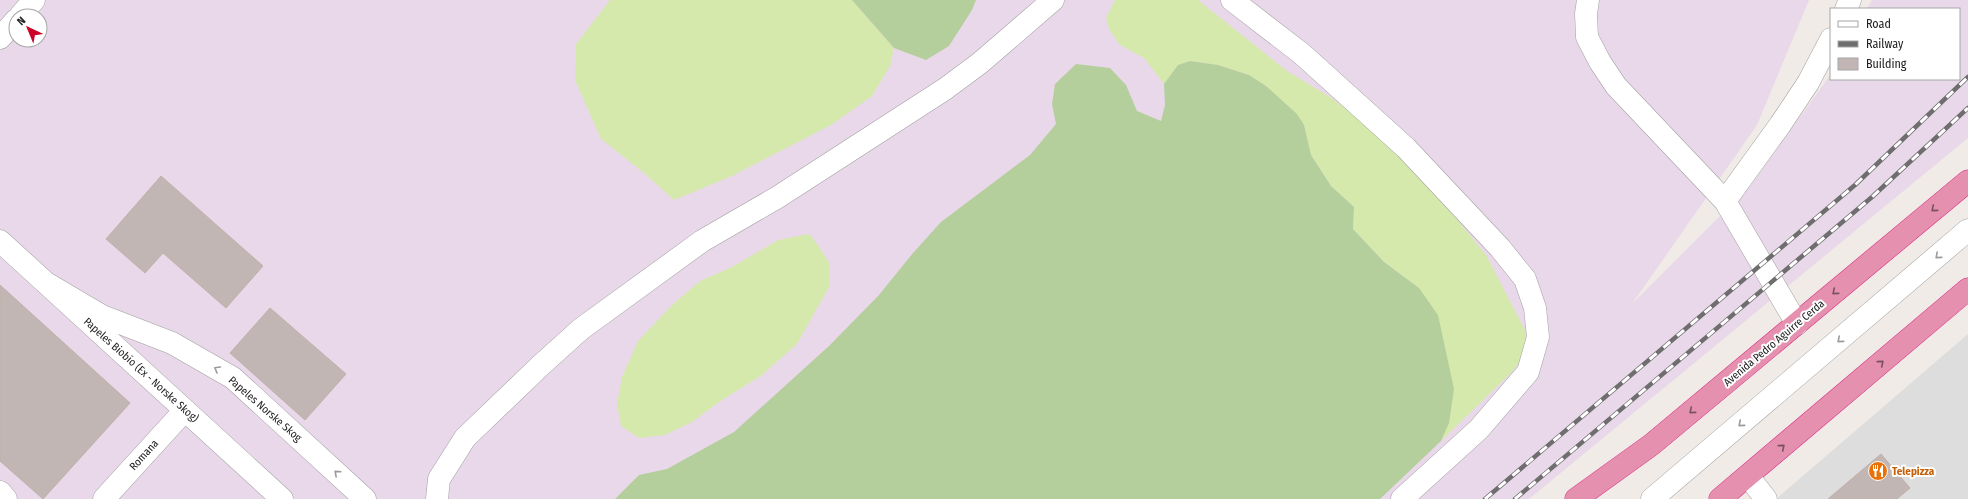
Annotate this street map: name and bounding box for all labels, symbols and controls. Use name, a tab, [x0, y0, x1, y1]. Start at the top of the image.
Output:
north arrow	[8, 8, 48, 48]
legend	[1830, 8, 1960, 80]
text: N	[15, 14, 28, 28]
text: Road	[1866, 17, 1891, 31]
text: Railway	[1866, 37, 1904, 51]
text: Building	[1866, 57, 1907, 71]
one-way arrow	[1932, 204, 1939, 211]
one-way arrow	[1936, 251, 1943, 258]
one-way arrow	[1832, 288, 1839, 295]
street label: Avenida Pedro Aguirre Cerda	[1721, 297, 1827, 389]
street label: Papeles Biobío (Ex - Norske Skog)	[81, 315, 201, 425]
one-way arrow	[1837, 336, 1844, 343]
one-way arrow	[1877, 360, 1884, 367]
one-way arrow	[214, 367, 222, 374]
street label: Papeles Norske Skog	[226, 374, 305, 445]
one-way arrow	[1689, 407, 1696, 414]
one-way arrow	[1738, 420, 1745, 427]
street label: Romana	[127, 437, 161, 473]
one-way arrow	[1778, 445, 1785, 452]
restaurant icon: Telepizza	[1867, 460, 1889, 482]
place label: Telepizza	[1892, 465, 1935, 478]
one-way arrow	[334, 470, 341, 477]

